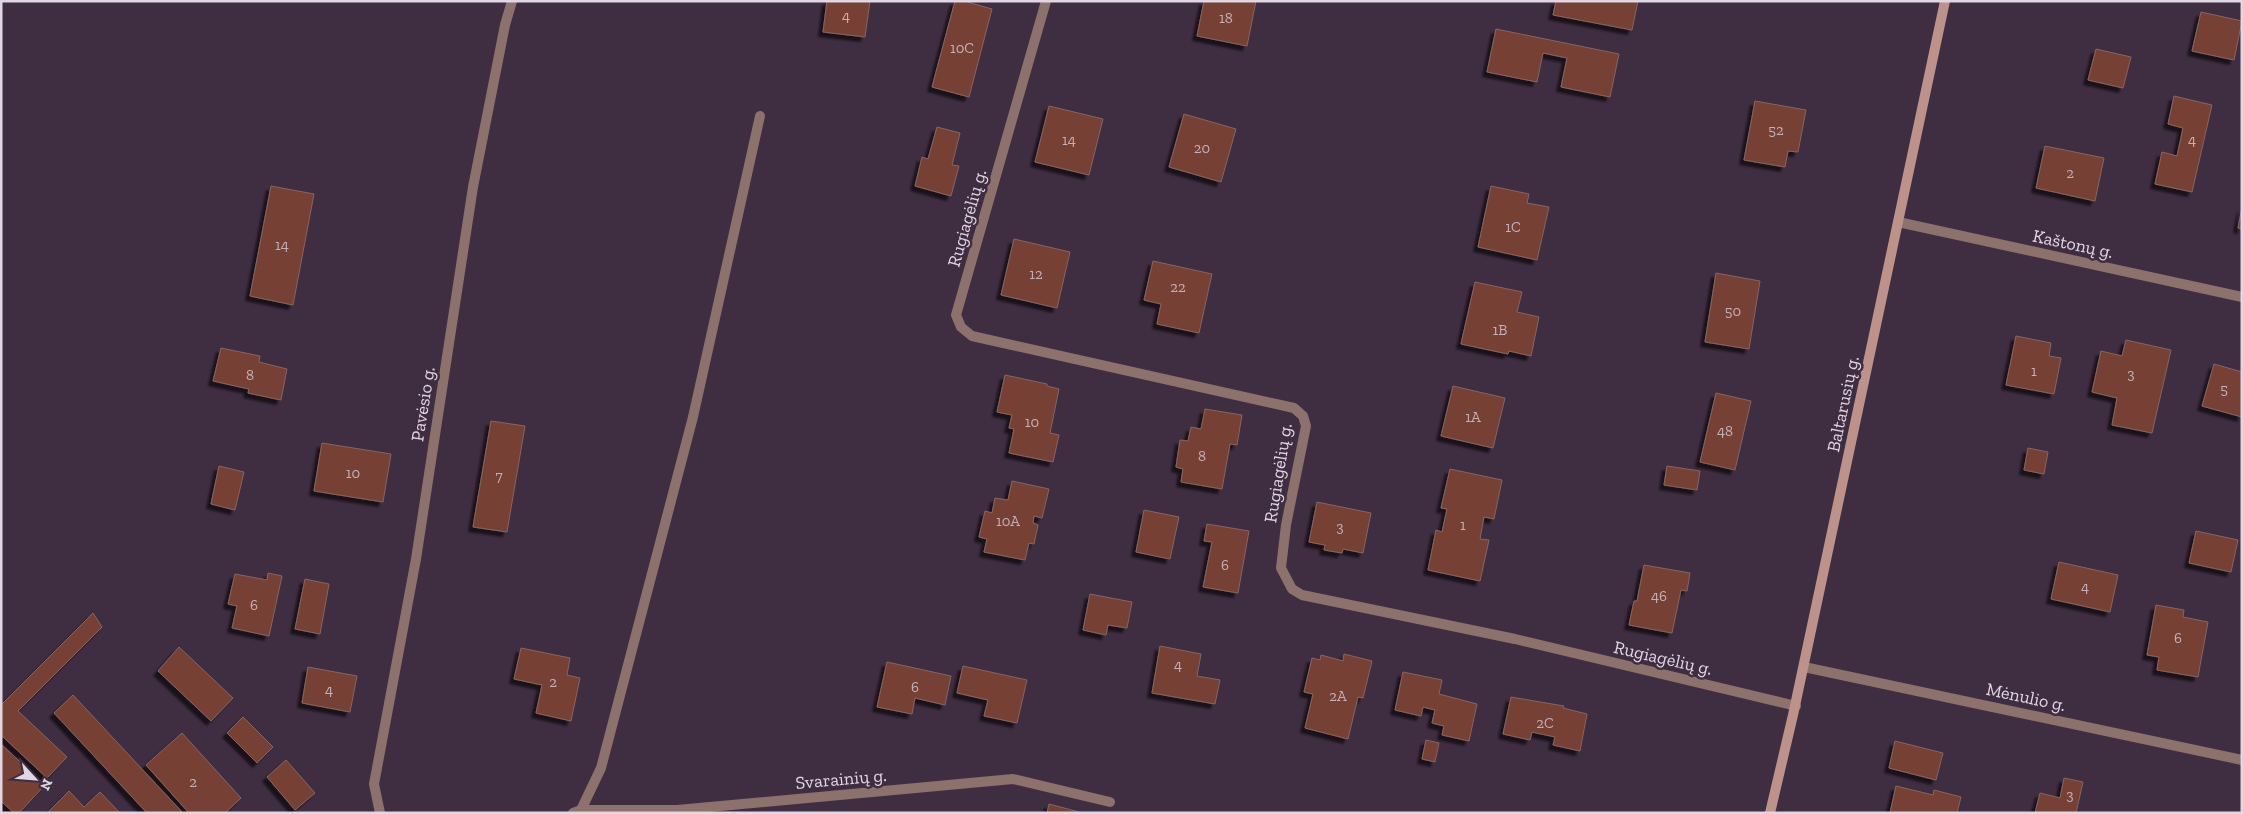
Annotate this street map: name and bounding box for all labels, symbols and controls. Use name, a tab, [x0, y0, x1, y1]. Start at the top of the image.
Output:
house number: 4	[842, 7, 850, 25]
house number: 18	[1219, 9, 1233, 27]
house number: 10C	[950, 39, 974, 57]
house number: 52	[1768, 121, 1784, 139]
house number: 14	[1062, 131, 1076, 149]
house number: 4	[2188, 131, 2196, 149]
house number: 20	[1194, 139, 1210, 157]
house number: 2	[2066, 164, 2074, 182]
street label: Rugiagėlių g.	[943, 167, 991, 269]
house number: 1C	[1505, 218, 1521, 236]
street label: Kaštonų g.	[2031, 225, 2115, 263]
house number: 14	[275, 236, 289, 254]
house number: 12	[1029, 265, 1043, 283]
house number: 22	[1170, 278, 1186, 296]
house number: 50	[1725, 302, 1741, 320]
house number: 1B	[1493, 321, 1507, 339]
street label: Baltarusių g.	[1822, 354, 1864, 454]
house number: 1	[2031, 362, 2037, 380]
street label: Pavėsio g.	[406, 365, 440, 443]
house number: 3	[2127, 365, 2135, 383]
house number: 8	[246, 366, 254, 384]
house number: 5	[2220, 380, 2228, 398]
house number: 1A	[1465, 408, 1481, 426]
house number: 10	[1025, 413, 1039, 431]
street label: Rugiagėlių g.	[1259, 422, 1297, 524]
house number: 48	[1717, 422, 1733, 440]
house number: 8	[1198, 447, 1206, 465]
house number: 10	[346, 464, 360, 482]
house number: 7	[495, 467, 503, 485]
house number: 10A	[996, 512, 1020, 530]
house number: 1	[1460, 516, 1466, 534]
house number: 3	[1336, 518, 1344, 536]
house number: 6	[1221, 556, 1229, 574]
house number: 4	[2081, 578, 2089, 596]
house number: 46	[1651, 587, 1667, 605]
house number: 6	[250, 596, 258, 614]
house number: 6	[2174, 629, 2182, 647]
street label: Rugiagėlių g.	[1612, 636, 1714, 680]
house number: 4	[1174, 656, 1182, 674]
house number: 2	[549, 673, 557, 691]
house number: 6	[911, 678, 919, 696]
street label: Mėnulio g.	[1984, 678, 2068, 716]
house number: 4	[325, 681, 333, 699]
house number: 2A	[1329, 687, 1347, 705]
house number: 2C	[1536, 714, 1554, 732]
north arrow	[10, 754, 60, 804]
street label: Svarainių g.	[794, 764, 888, 794]
house number: 2	[189, 773, 197, 791]
text: N	[36, 776, 56, 793]
house number: 3	[2066, 786, 2074, 804]

